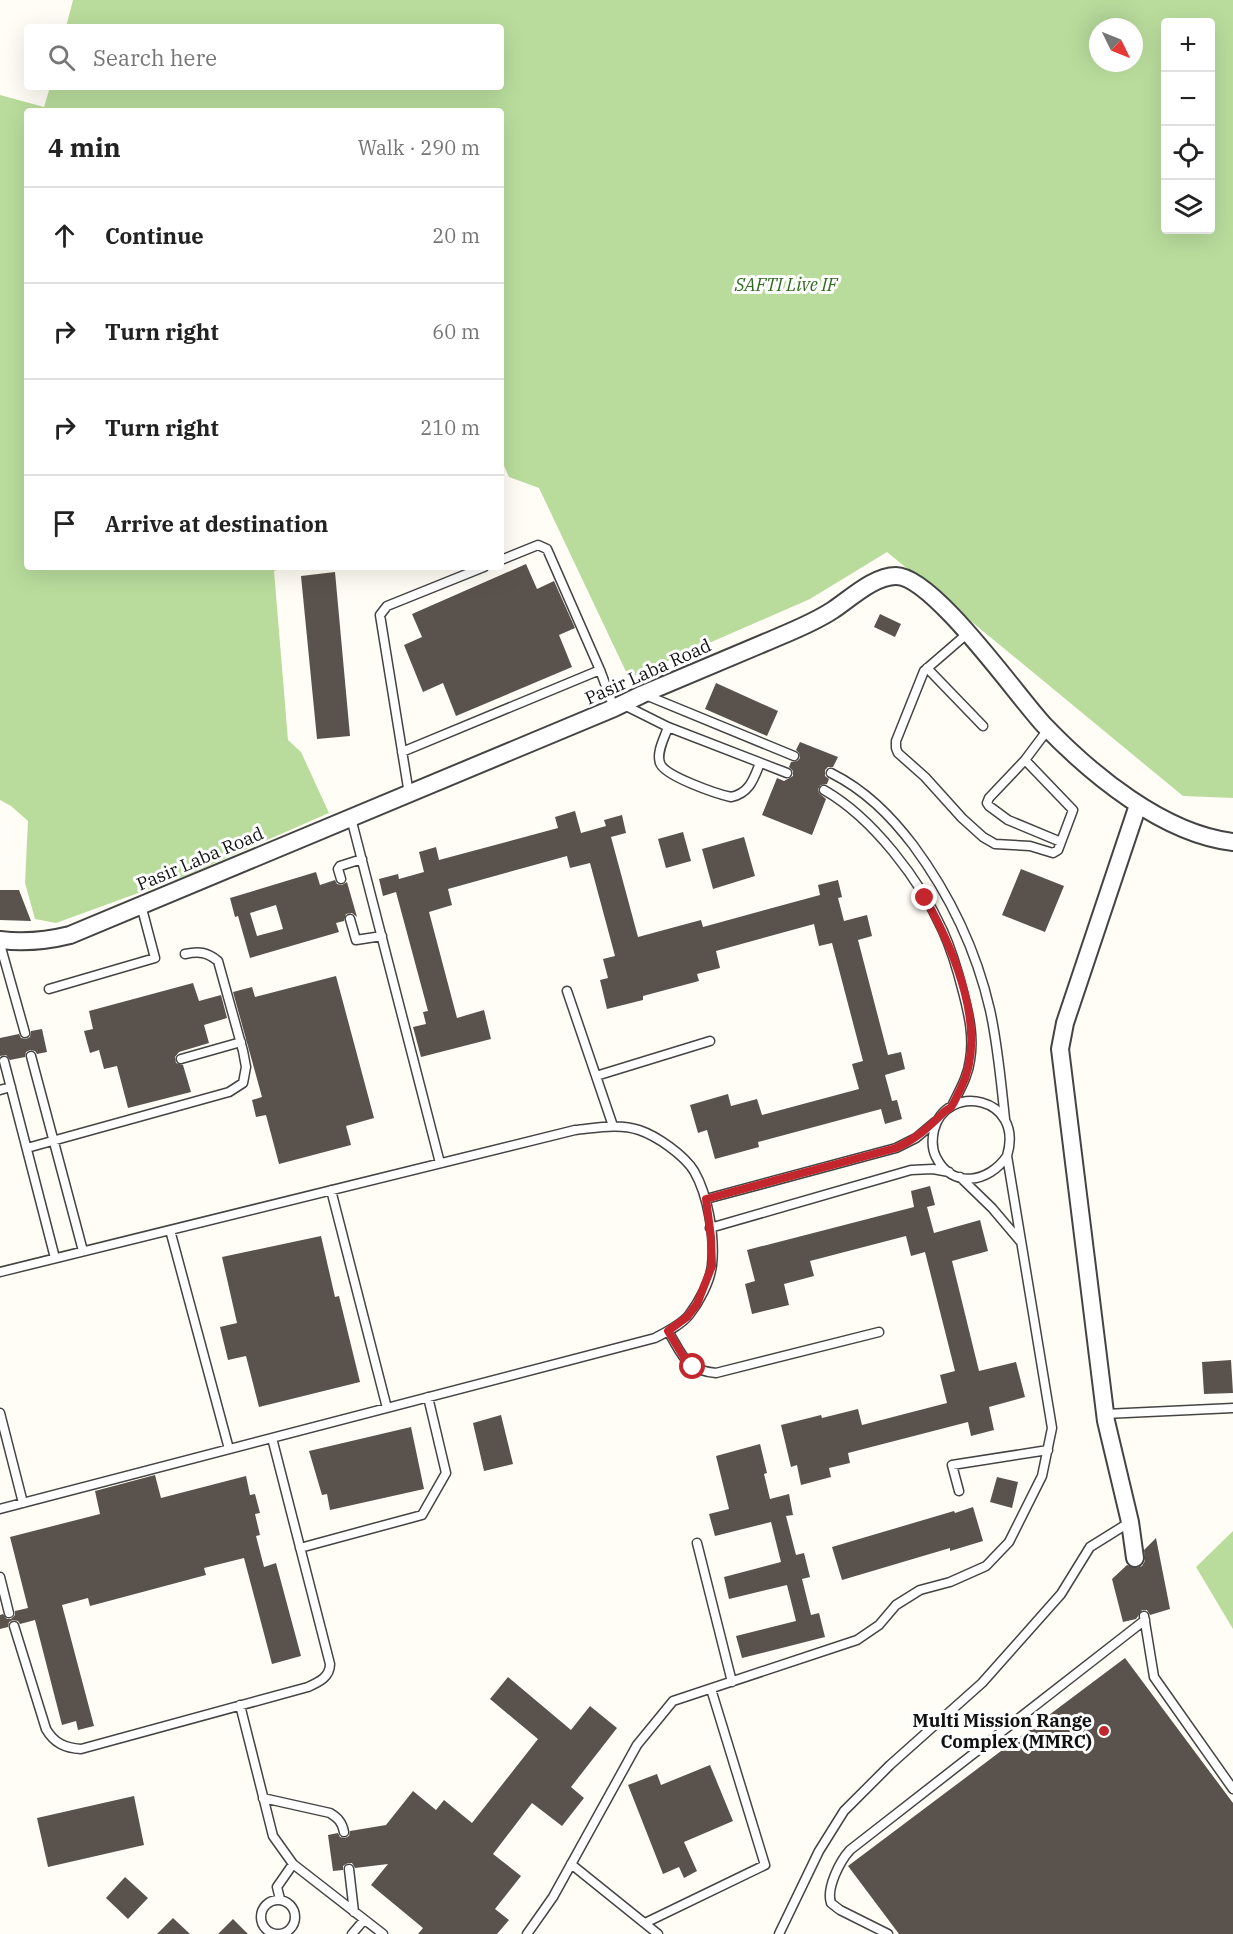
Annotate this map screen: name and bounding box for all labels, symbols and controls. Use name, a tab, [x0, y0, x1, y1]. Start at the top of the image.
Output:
north arrow	[1089, 18, 1143, 72]
map controls	[1161, 18, 1215, 234]
button: +	[1161, 18, 1215, 72]
search box	[24, 24, 504, 90]
icon: search	[45, 41, 78, 74]
text: Search here	[93, 43, 217, 72]
button: −	[1161, 72, 1215, 126]
button: locate	[1161, 126, 1215, 180]
text: 4 min	[48, 130, 121, 164]
text: Walk · 290 m	[358, 134, 480, 161]
button: layers	[1161, 180, 1215, 234]
icon: ahead	[48, 219, 81, 252]
text: Continue	[105, 221, 204, 250]
text: 20 m	[432, 222, 480, 249]
park label: SAFTI Live IF	[734, 273, 839, 296]
icon: right	[48, 315, 81, 348]
text: Turn right	[105, 317, 219, 346]
text: 60 m	[432, 318, 480, 345]
icon: right	[48, 411, 81, 444]
text: Turn right	[105, 413, 219, 442]
text: 210 m	[420, 414, 480, 441]
icon: arrive	[48, 507, 81, 540]
text: Arrive at destination	[105, 509, 328, 538]
street label: Pasir Laba Road	[581, 633, 714, 710]
street label: Pasir Laba Road	[133, 821, 267, 896]
route end	[911, 884, 937, 910]
route start	[679, 1353, 705, 1379]
place label: Multi Mission Range Complex (MMRC)	[913, 1709, 1092, 1753]
marker: Multi Mission Range Complex (MMRC)	[1097, 1724, 1111, 1738]

